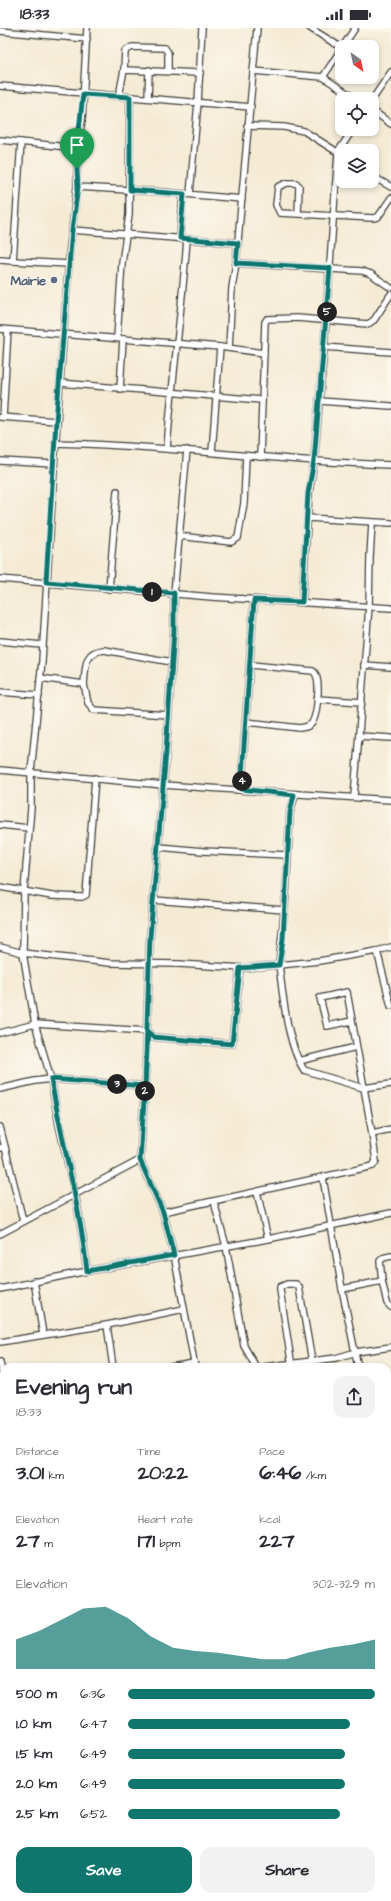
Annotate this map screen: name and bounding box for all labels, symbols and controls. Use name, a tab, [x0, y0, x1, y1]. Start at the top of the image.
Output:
text: 18:33	[20, 4, 49, 25]
north arrow	[335, 40, 379, 84]
map controls	[335, 40, 379, 188]
button: locate	[335, 92, 379, 136]
pin	[60, 128, 94, 169]
icon: arrive	[66, 134, 88, 156]
button: layers	[335, 144, 379, 188]
place label: Mairie	[10, 272, 46, 290]
marker: Mairie	[49, 275, 59, 285]
pin: 5	[317, 302, 337, 322]
text: 5	[323, 304, 331, 319]
pin: 1	[142, 582, 162, 602]
text: 1	[151, 584, 153, 599]
pin: 4	[232, 771, 252, 791]
text: 4	[238, 773, 246, 788]
pin: 3	[107, 1074, 127, 1094]
text: 3	[114, 1076, 120, 1091]
pin: 2	[135, 1081, 155, 1101]
text: 2	[142, 1083, 148, 1098]
text: Evening run	[16, 1372, 132, 1403]
button: share	[333, 1376, 375, 1418]
text: 18:33	[16, 1403, 42, 1421]
text: Distance	[16, 1444, 59, 1459]
text: Time	[138, 1444, 161, 1459]
text: Pace	[259, 1444, 285, 1459]
text: 3.01	[16, 1459, 44, 1487]
text: 20:22	[138, 1459, 188, 1487]
text: 6:46	[259, 1459, 301, 1487]
text: km	[44, 1468, 64, 1483]
text: /km	[301, 1468, 326, 1483]
text: Elevation	[16, 1512, 59, 1527]
text: Heart rate	[138, 1512, 193, 1527]
text: kcal	[259, 1512, 280, 1527]
text: 27	[16, 1527, 40, 1555]
text: 171	[138, 1527, 155, 1555]
text: 227	[259, 1527, 295, 1555]
text: m	[40, 1536, 53, 1551]
text: bpm	[155, 1536, 180, 1551]
text: Elevation	[16, 1575, 67, 1593]
text: 302–329 m	[312, 1575, 375, 1593]
text: 500 m	[16, 1685, 57, 1703]
text: 6:36	[80, 1685, 105, 1703]
text: 1.0 km	[16, 1715, 51, 1733]
text: 6:47	[80, 1715, 107, 1733]
text: 1.5 km	[16, 1745, 52, 1763]
text: 6:49	[80, 1745, 107, 1763]
text: 2.0 km	[16, 1775, 57, 1793]
text: 6:49	[80, 1775, 107, 1793]
text: 2.5 km	[16, 1805, 58, 1823]
text: 6:52	[80, 1805, 107, 1823]
button: Save	[16, 1847, 192, 1893]
button: Share	[200, 1847, 375, 1893]

